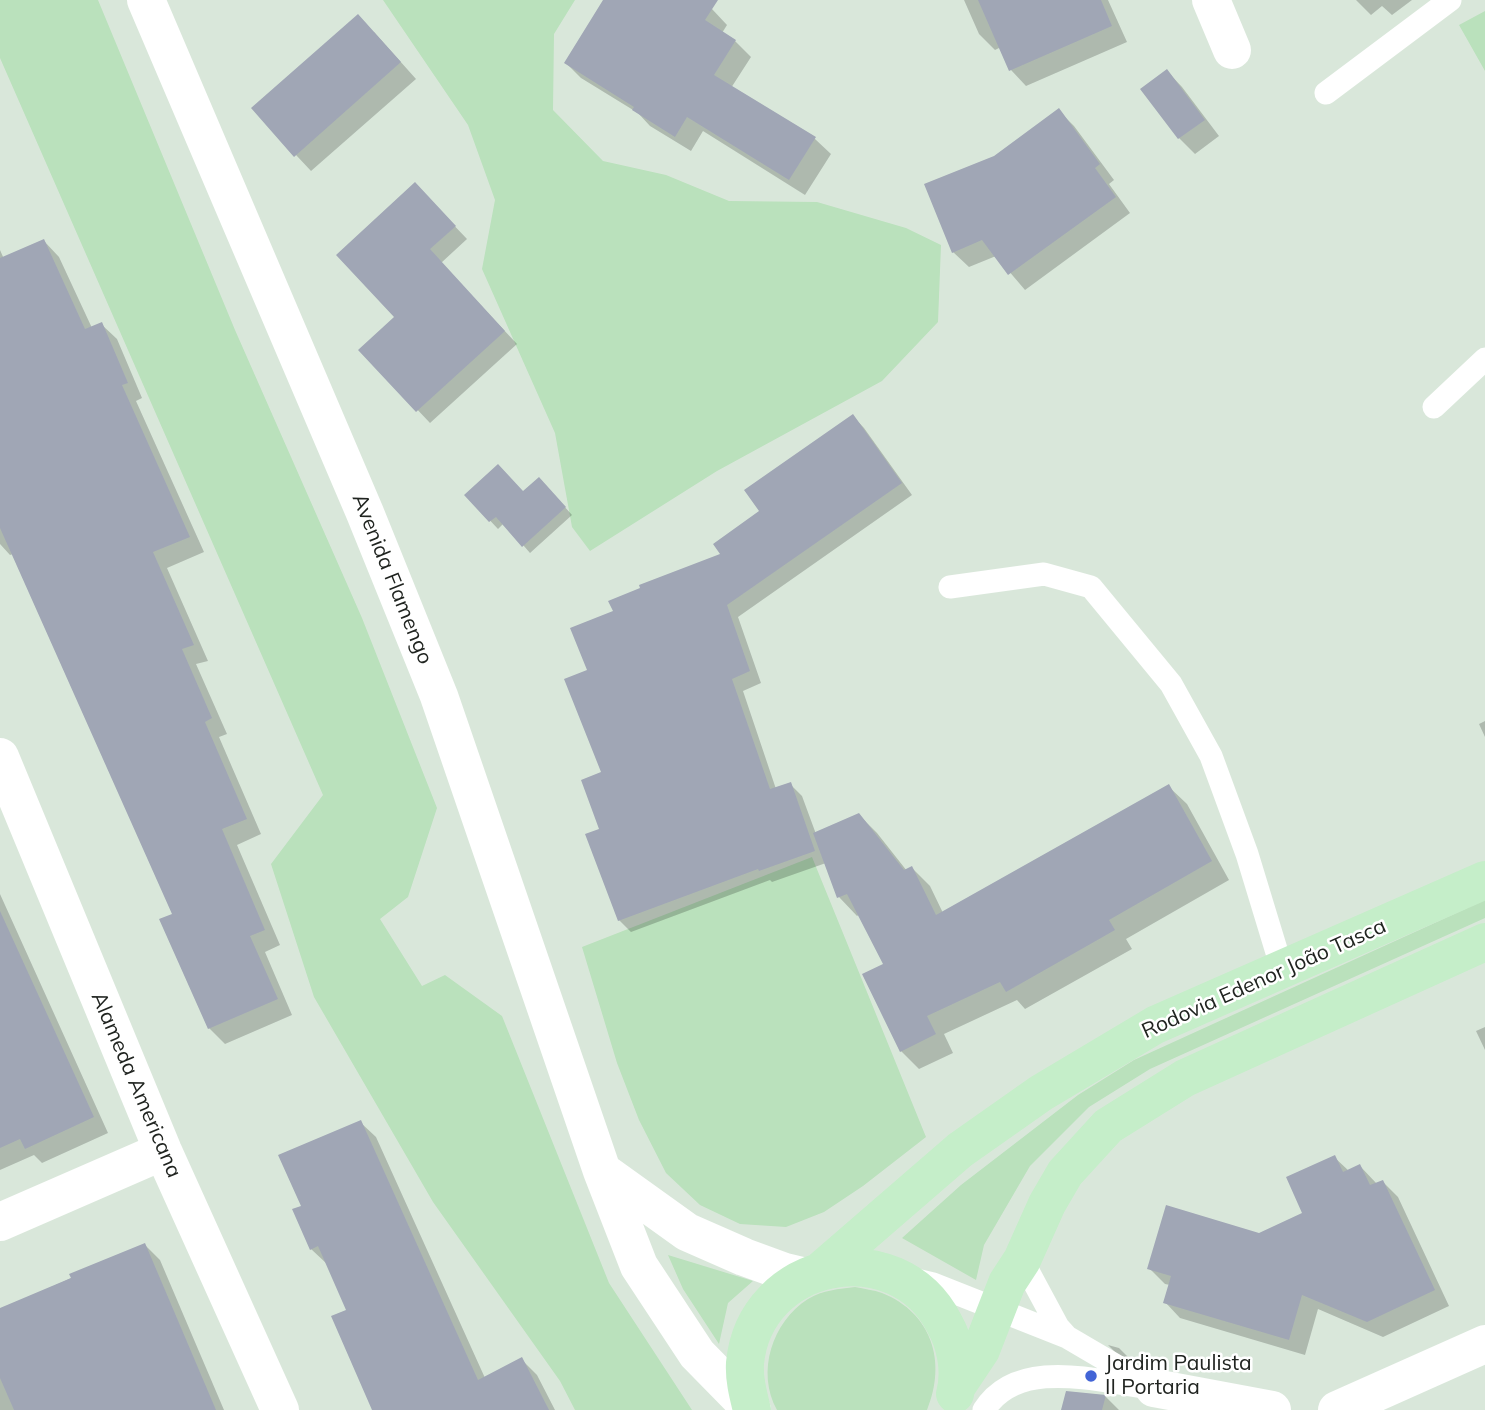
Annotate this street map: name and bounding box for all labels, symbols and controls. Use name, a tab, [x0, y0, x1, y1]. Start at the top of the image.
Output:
street label: Avenida Flamengo	[346, 490, 438, 668]
street label: Rodovia Edenor João Tasca	[1138, 914, 1390, 1044]
street label: Alameda Americana	[85, 988, 187, 1182]
place label: Jardim Paulista II Portaria	[1105, 1351, 1252, 1401]
marker: Jardim Paulista II Portaria	[1083, 1368, 1099, 1384]

